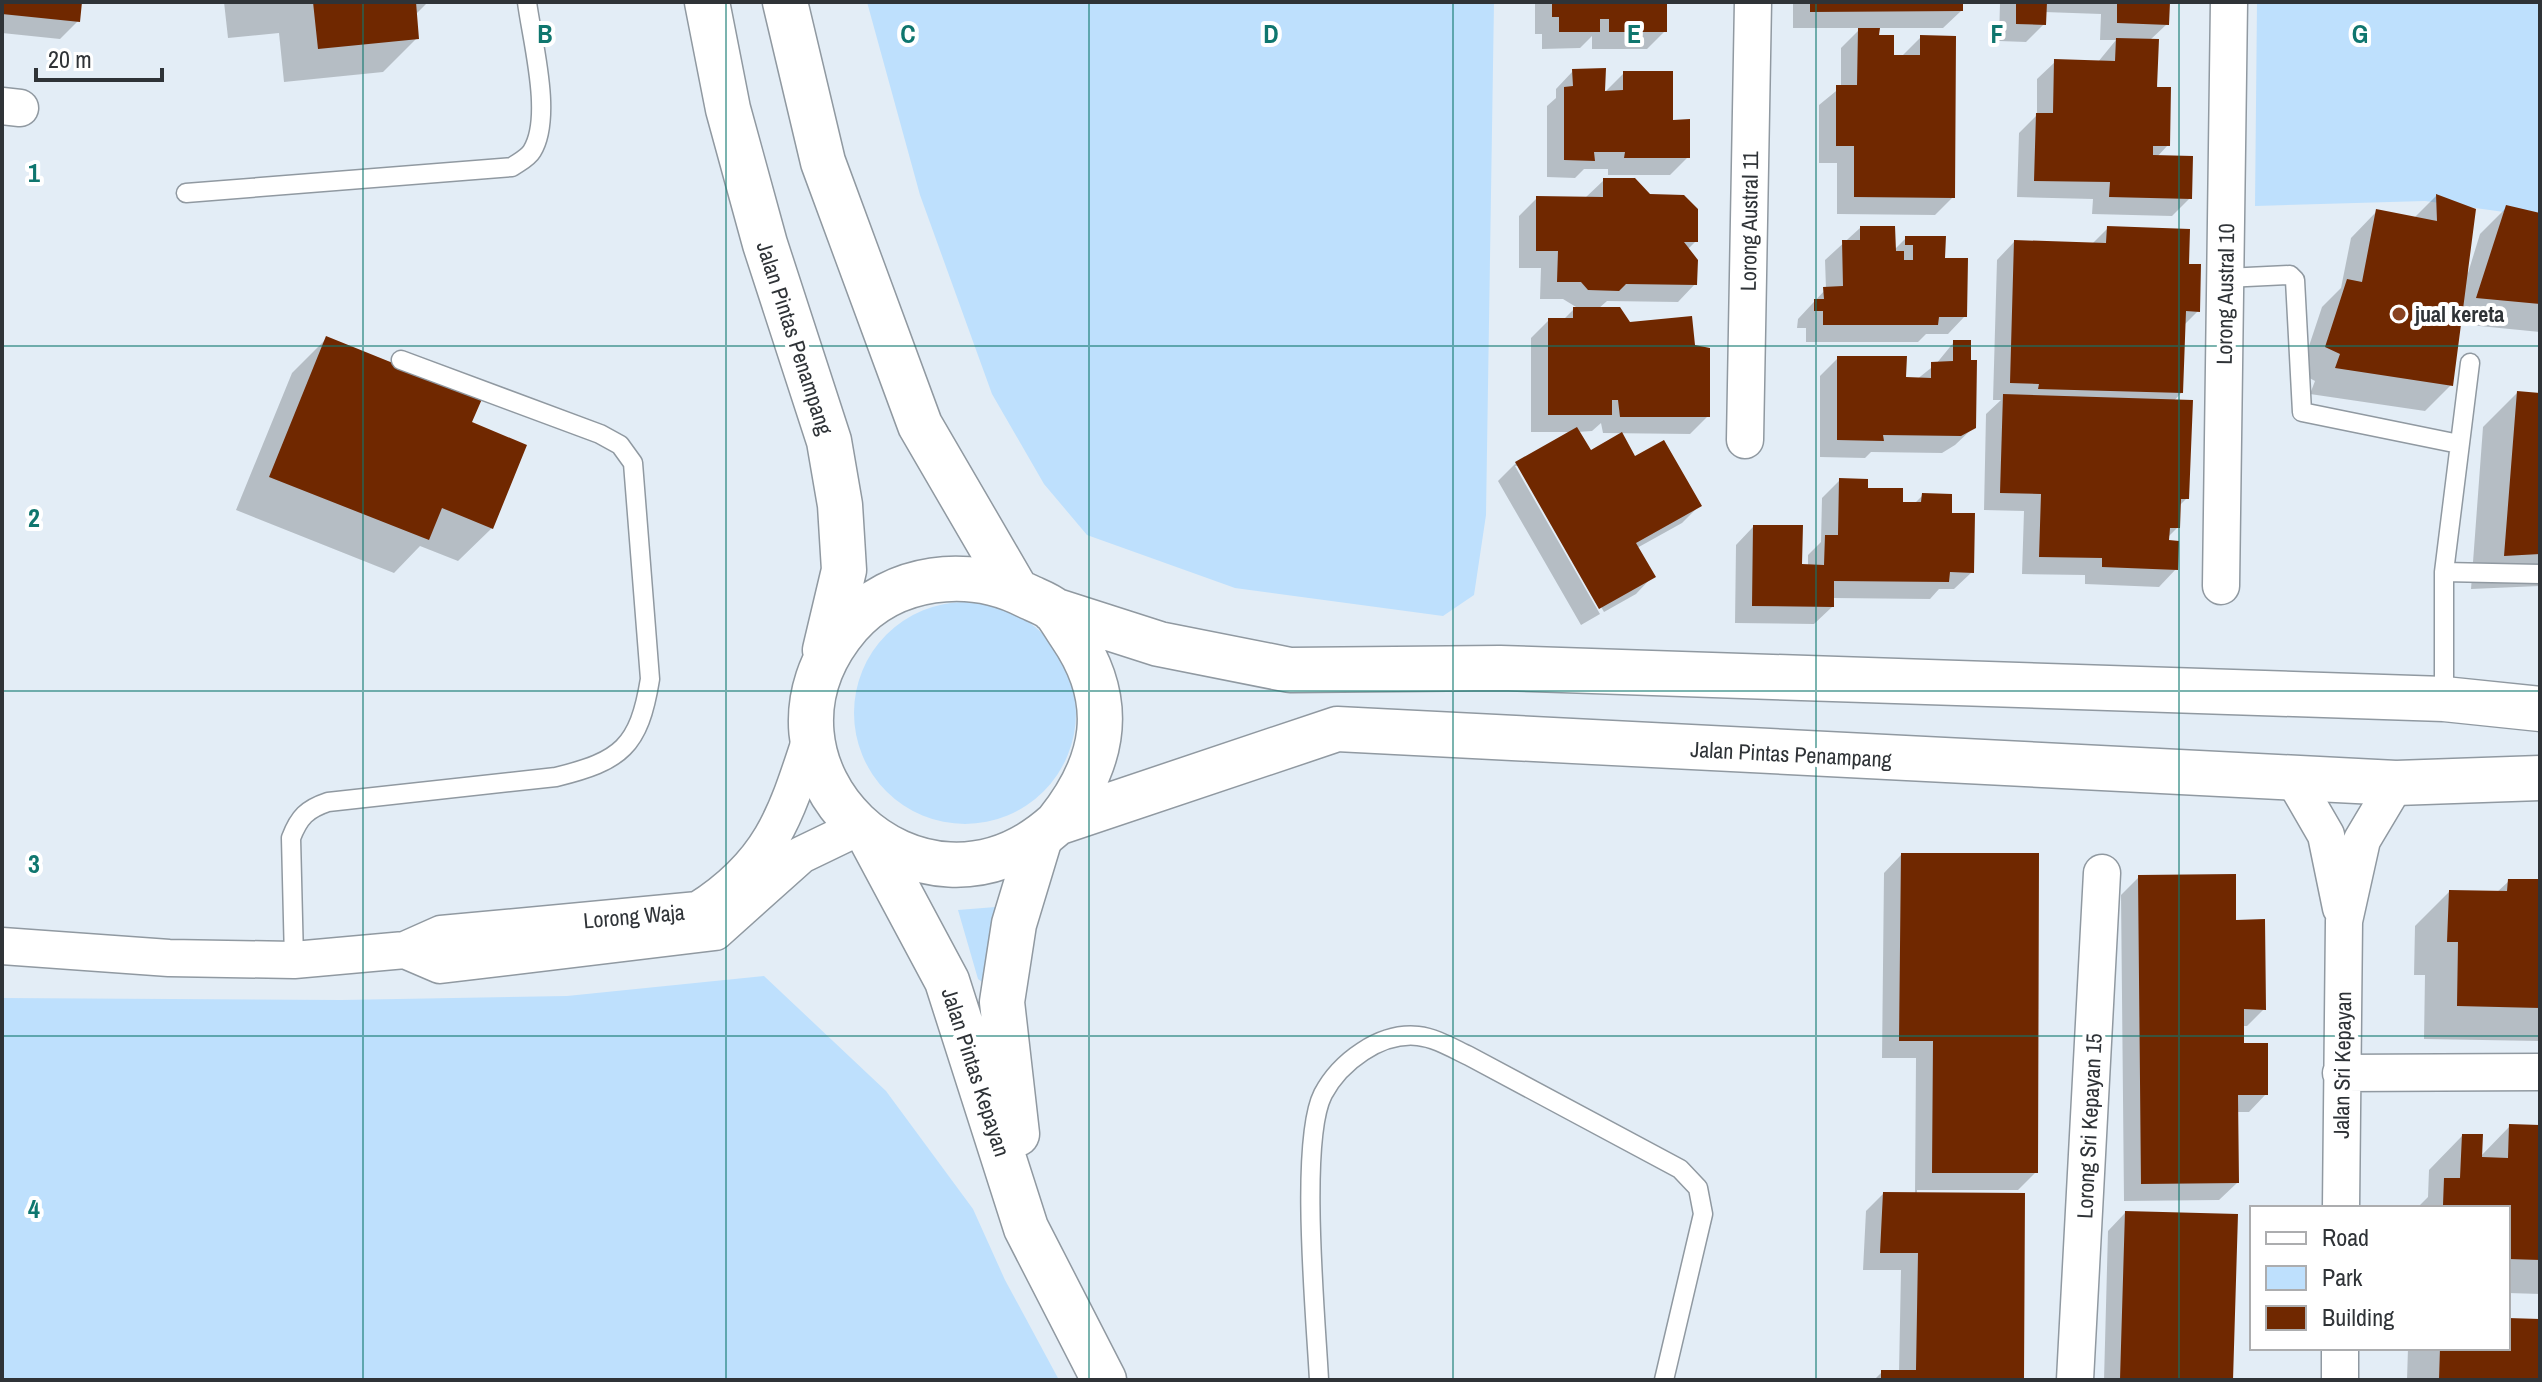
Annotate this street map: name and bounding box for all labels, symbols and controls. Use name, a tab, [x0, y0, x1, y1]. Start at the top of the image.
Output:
text: B	[537, 16, 553, 51]
text: C	[900, 16, 916, 51]
text: D	[1263, 16, 1279, 51]
text: E	[1627, 16, 1641, 51]
text: F	[1990, 16, 2004, 51]
text: G	[2352, 16, 2368, 51]
scale bar	[36, 32, 162, 82]
text: 20 m	[48, 43, 92, 75]
street label: Lorong Austral 11	[1733, 151, 1765, 291]
text: 1	[28, 155, 40, 190]
street label: Lorong Austral 10	[2209, 223, 2241, 365]
street label: Jalan Pintas Penampang	[750, 238, 840, 438]
place label: jual kereta	[2414, 299, 2504, 329]
marker: jual kereta	[2390, 305, 2408, 323]
text: 2	[28, 500, 40, 535]
street label: Jalan Pintas Penampang	[1690, 734, 1892, 774]
text: 3	[28, 846, 40, 881]
street label: Lorong Waja	[582, 897, 686, 935]
street label: Jalan Pintas Kepayan	[935, 984, 1017, 1160]
street label: Jalan Sri Kepayan	[2326, 991, 2358, 1139]
street label: Lorong Sri Kepayan 15	[2069, 1033, 2109, 1219]
text: 4	[28, 1191, 40, 1226]
legend	[2250, 1206, 2510, 1350]
text: Road	[2322, 1221, 2369, 1253]
text: Park	[2322, 1261, 2363, 1293]
text: Building	[2322, 1301, 2394, 1333]

